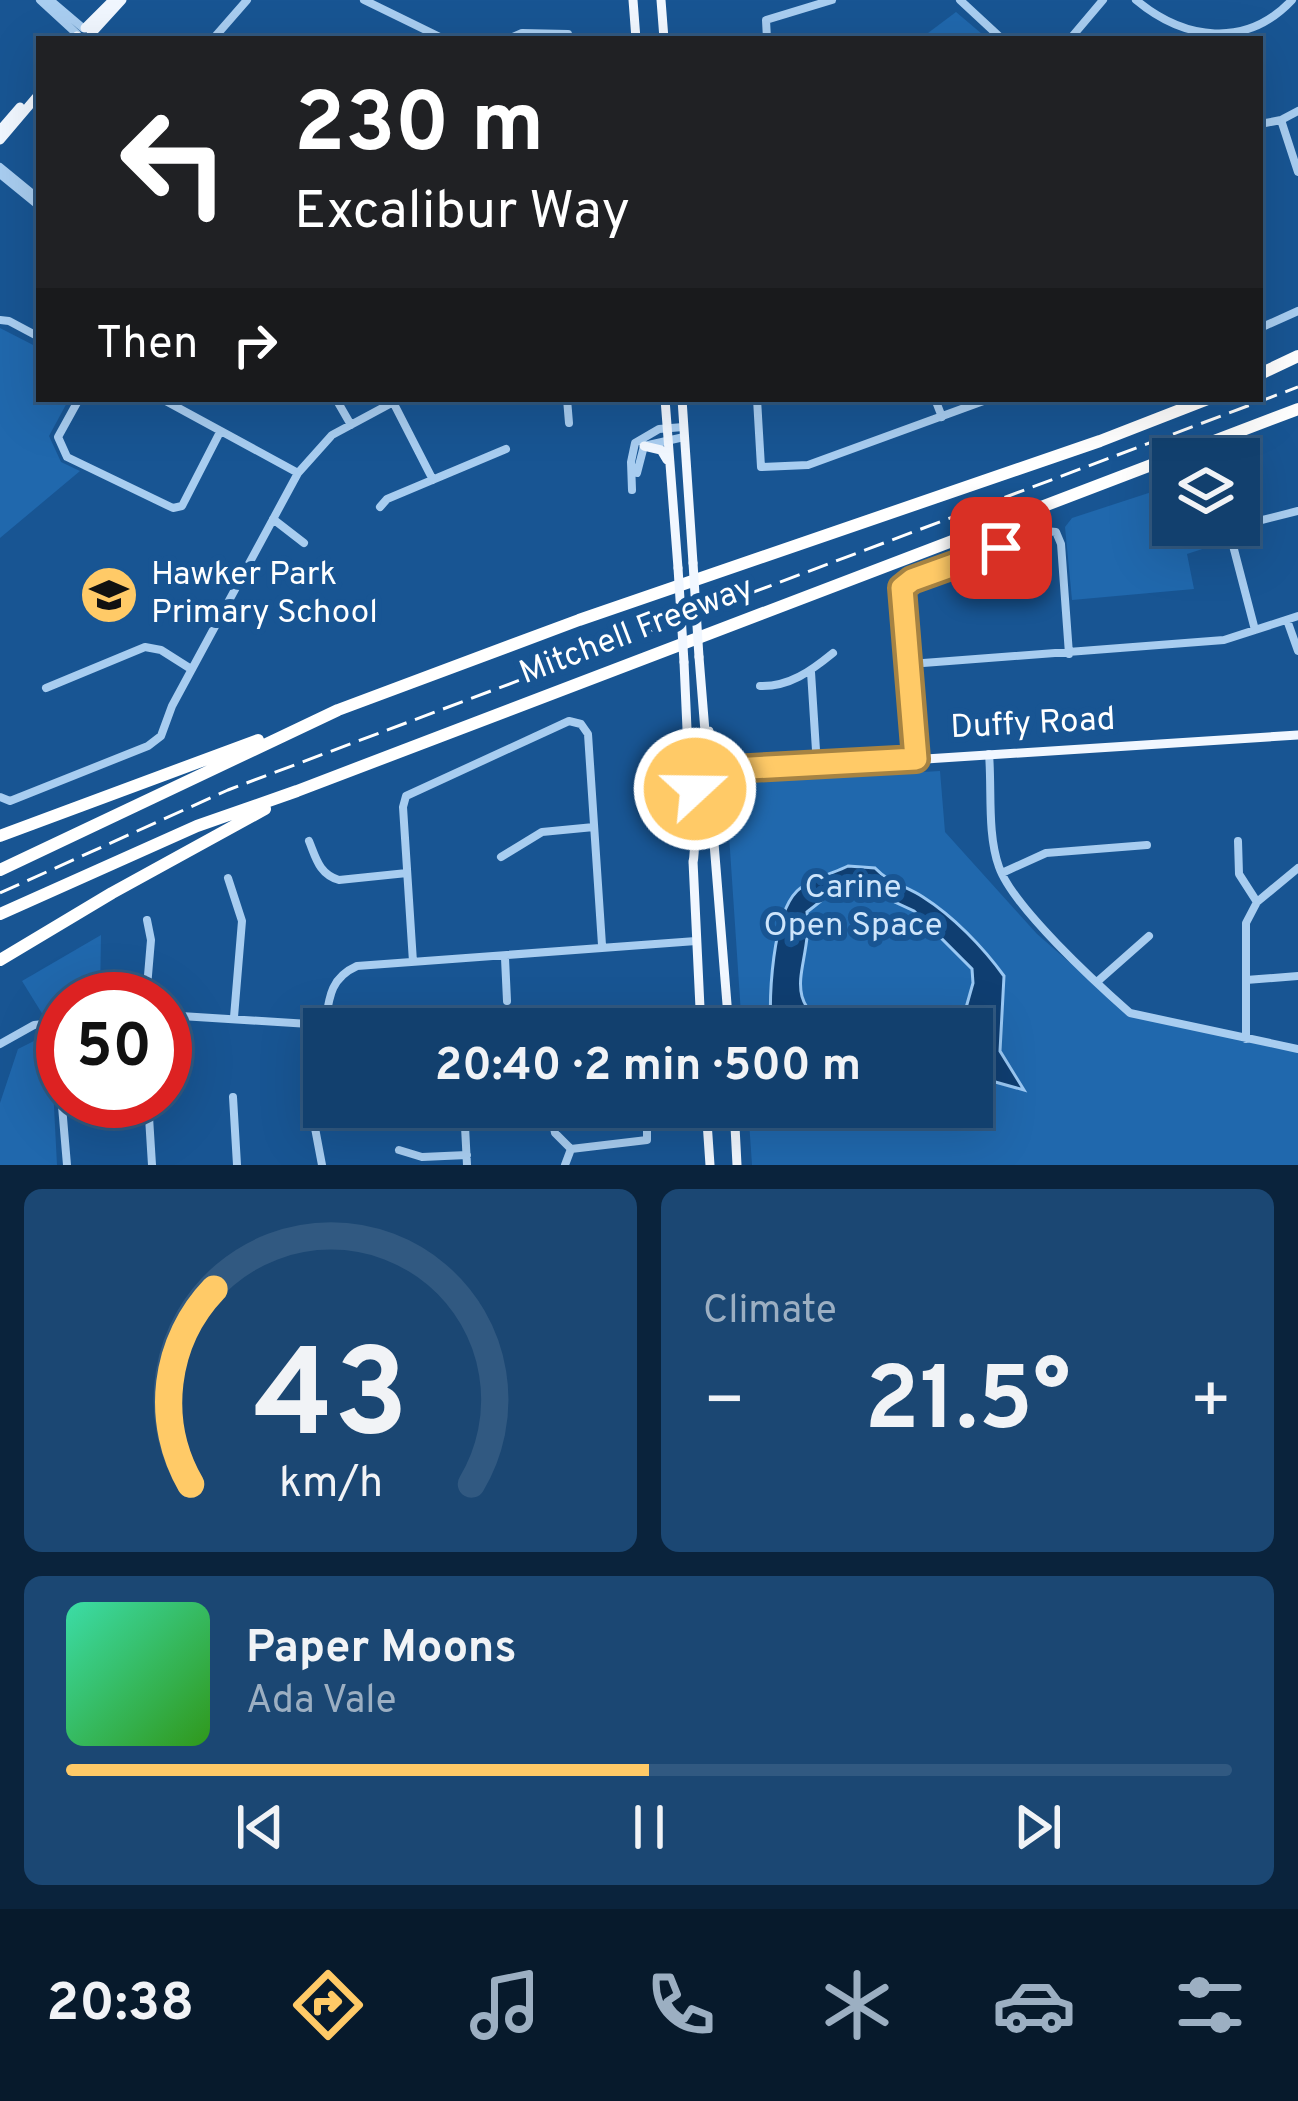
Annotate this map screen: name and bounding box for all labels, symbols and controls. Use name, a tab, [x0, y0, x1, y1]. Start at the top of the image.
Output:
text: 230 m	[294, 75, 544, 181]
icon: left	[96, 84, 252, 240]
text: Excalibur Way	[294, 179, 630, 248]
icon: right	[222, 312, 288, 378]
text: Then	[96, 317, 198, 374]
map controls	[1152, 438, 1260, 546]
button: layers	[1152, 438, 1260, 546]
pin	[950, 497, 1052, 599]
icon: arrive	[968, 515, 1034, 581]
place label: Hawker Park Primary School	[151, 555, 378, 635]
school or university icon: Hawker Park Primary School	[78, 564, 140, 626]
street label: Mitchell Freeway	[514, 568, 760, 696]
street label: Duffy Road	[950, 700, 1116, 750]
position arrow	[632, 726, 758, 852]
park label: Carine Open Space	[763, 868, 943, 948]
speed limit sign: 50	[36, 972, 192, 1128]
text: 20:40 · 2 min · 500 m	[435, 1039, 861, 1096]
text: Climate	[703, 1288, 837, 1337]
text: 43	[253, 1323, 408, 1481]
text: 21.5°	[865, 1348, 1070, 1461]
text: −	[703, 1363, 746, 1446]
text: +	[1189, 1363, 1232, 1446]
text: km/h	[278, 1457, 383, 1511]
text: Paper Moons	[246, 1621, 517, 1678]
text: Ada Vale	[246, 1678, 397, 1727]
icon: previous	[227, 1794, 293, 1860]
icon: pause	[616, 1794, 682, 1860]
icon: next	[1005, 1794, 1071, 1860]
icon: directions	[286, 1963, 370, 2047]
icon: music	[463, 1963, 547, 2047]
icon: phone	[639, 1963, 723, 2047]
icon: climate	[815, 1963, 899, 2047]
icon: car	[992, 1963, 1076, 2047]
icon: filters	[1168, 1963, 1252, 2047]
text: 20:38	[46, 1971, 194, 2040]

